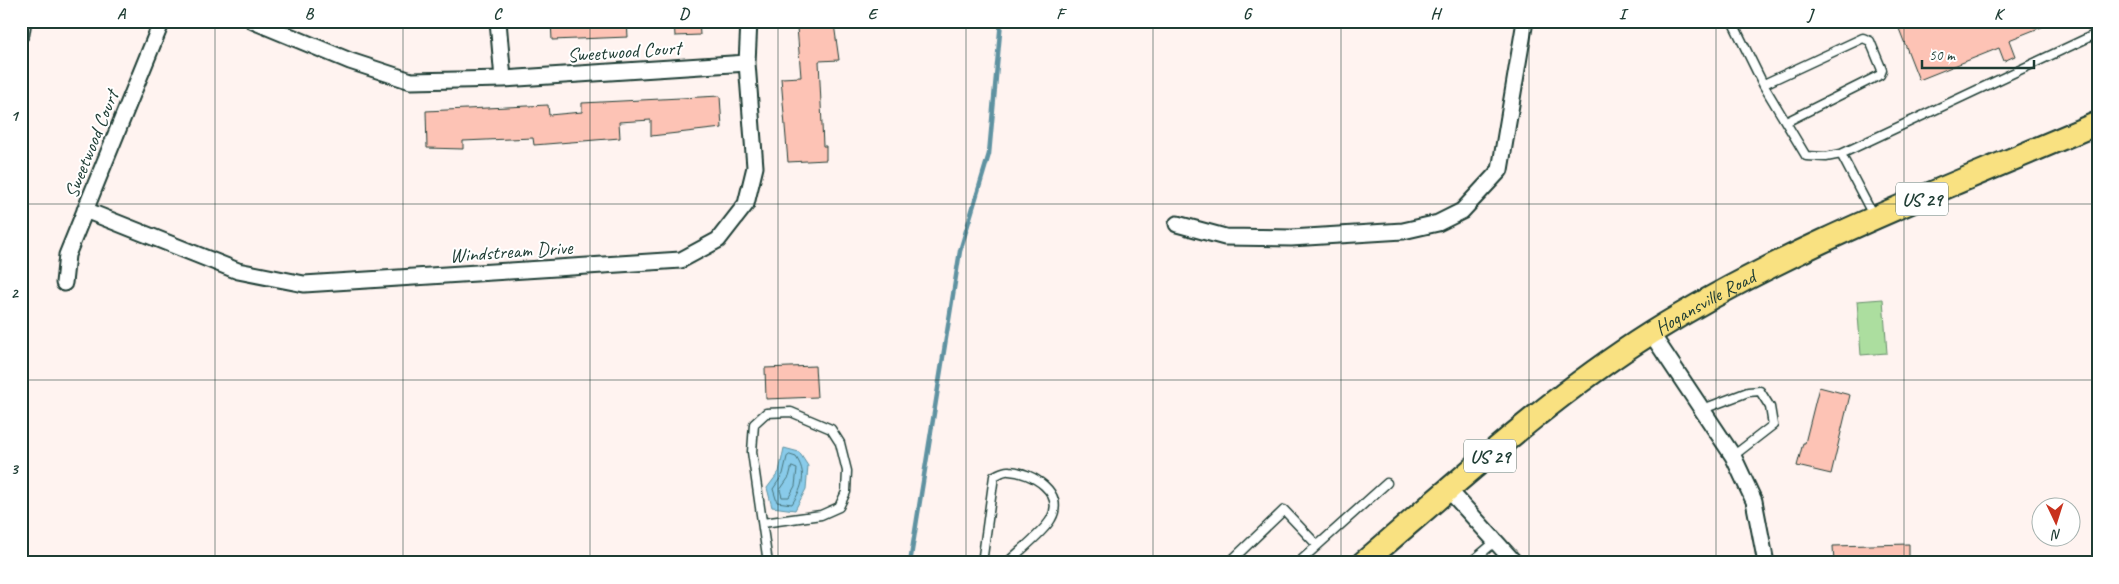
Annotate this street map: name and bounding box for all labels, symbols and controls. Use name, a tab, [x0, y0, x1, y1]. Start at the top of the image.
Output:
text: A	[117, 4, 127, 24]
text: B	[305, 4, 315, 24]
text: C	[493, 4, 503, 24]
text: D	[679, 4, 690, 24]
text: E	[868, 4, 879, 24]
text: F	[1056, 4, 1067, 24]
text: G	[1243, 4, 1253, 24]
text: H	[1430, 4, 1442, 24]
text: I	[1619, 4, 1629, 24]
text: J	[1806, 4, 1815, 24]
text: K	[1994, 4, 2006, 24]
street label: Sweetwood Court	[566, 35, 685, 68]
scale bar	[1922, 38, 2034, 70]
text: 50 m	[1929, 46, 1956, 65]
street label: Sweetwood Court	[59, 84, 126, 202]
text: 1	[10, 106, 19, 126]
road number: US 29	[1896, 182, 1948, 215]
street label: Windstream Drive	[449, 235, 575, 268]
street label: Hogansville Road	[1650, 263, 1762, 341]
text: 2	[10, 283, 19, 303]
road number: US 29	[1464, 440, 1516, 472]
text: 3	[10, 459, 19, 479]
north arrow	[2032, 496, 2082, 546]
text: N	[2050, 526, 2062, 543]

